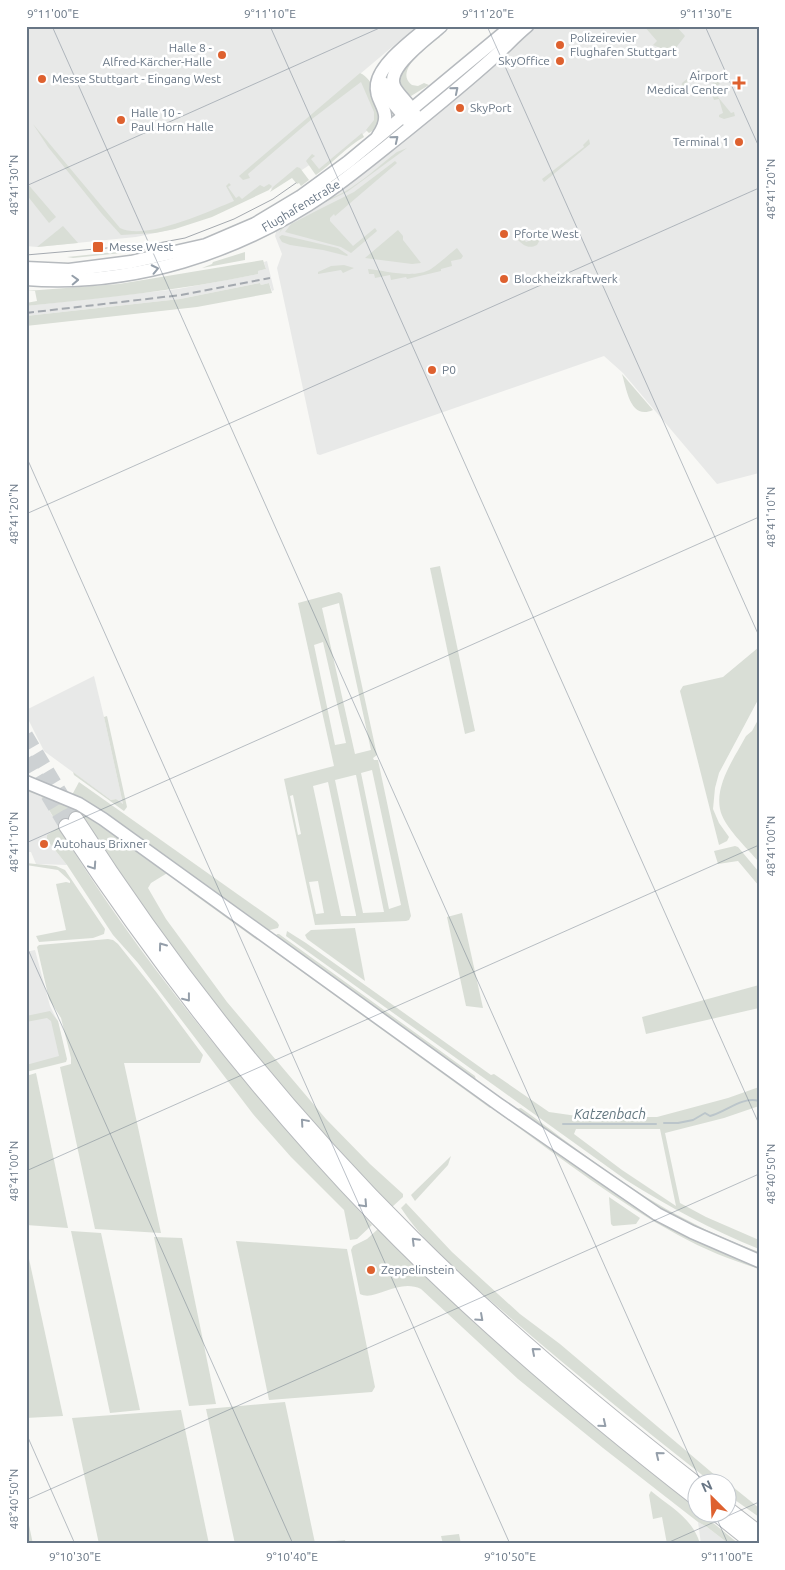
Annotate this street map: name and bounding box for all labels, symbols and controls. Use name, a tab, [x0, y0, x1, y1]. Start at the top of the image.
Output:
text: 9°11'00"E	[27, 7, 79, 20]
text: 9°11'10"E	[244, 7, 296, 20]
text: 9°11'20"E	[462, 7, 514, 20]
text: 9°11'30"E	[680, 7, 732, 20]
place label: Polizeirevier Flughafen Stuttgart	[570, 31, 677, 58]
marker: Polizeirevier Flughafen Stuttgart	[554, 39, 566, 51]
place label: Halle 8 - Alfred-Kärcher-Halle	[103, 41, 213, 68]
marker: Halle 8 - Alfred-Kärcher-Halle	[216, 49, 228, 61]
place label: SkyOffice	[498, 54, 550, 67]
marker: SkyOffice	[554, 55, 566, 67]
place label: Airport Medical Center	[647, 69, 728, 96]
place label: Messe Stuttgart - Eingang West	[52, 72, 221, 85]
marker: Messe Stuttgart - Eingang West	[36, 73, 48, 85]
marker: Airport Medical Center	[732, 76, 746, 90]
one-way arrow	[449, 87, 458, 96]
place label: SkyPort	[470, 101, 512, 114]
marker: SkyPort	[454, 102, 466, 114]
place label: Halle 10 - Paul Horn Halle	[131, 106, 214, 133]
marker: Halle 10 - Paul Horn Halle	[115, 114, 127, 126]
place label: Terminal 1	[673, 135, 729, 148]
one-way arrow	[390, 136, 399, 145]
marker: Terminal 1	[733, 136, 745, 148]
text: 48°41'30"N	[7, 155, 20, 215]
text: 48°41'20"N	[764, 159, 777, 219]
street label: Flughafenstraße	[259, 177, 342, 234]
place label: Pforte West	[514, 227, 579, 240]
marker: Pforte West	[498, 228, 510, 240]
marker: Messe West	[91, 240, 105, 254]
place label: Messe West	[109, 240, 174, 253]
one-way arrow	[150, 264, 159, 275]
place label: Blockheizkraftwerk	[514, 272, 618, 285]
marker: Blockheizkraftwerk	[498, 273, 510, 285]
one-way arrow	[71, 274, 79, 285]
place label: P0	[442, 363, 456, 376]
marker: P0	[426, 364, 438, 376]
text: 48°41'20"N	[7, 484, 20, 544]
text: 48°41'10"N	[764, 487, 777, 547]
text: 48°41'10"N	[7, 812, 20, 872]
text: 48°41'00"N	[764, 816, 777, 876]
place label: Autohaus Brixner	[54, 837, 148, 850]
marker: Autohaus Brixner	[38, 838, 50, 850]
one-way arrow	[87, 861, 96, 870]
one-way arrow	[159, 942, 168, 951]
one-way arrow	[182, 993, 191, 1002]
water label: Katzenbach	[574, 1106, 646, 1122]
one-way arrow	[301, 1119, 310, 1128]
text: 48°41'00"N	[7, 1141, 20, 1201]
text: 48°40'50"N	[764, 1144, 777, 1204]
one-way arrow	[358, 1199, 367, 1208]
one-way arrow	[412, 1237, 421, 1246]
place label: Zeppelinstein	[381, 1263, 454, 1276]
marker: Zeppelinstein	[365, 1264, 377, 1276]
one-way arrow	[475, 1312, 484, 1321]
one-way arrow	[531, 1348, 540, 1357]
one-way arrow	[597, 1418, 606, 1426]
one-way arrow	[655, 1452, 665, 1461]
text: 48°40'50"N	[7, 1469, 20, 1529]
north arrow	[688, 1472, 738, 1522]
text: N	[699, 1477, 715, 1496]
text: 9°10'30"E	[49, 1550, 101, 1563]
text: 9°10'40"E	[266, 1550, 318, 1563]
text: 9°10'50"E	[484, 1550, 536, 1563]
text: 9°11'00"E	[701, 1550, 753, 1563]

